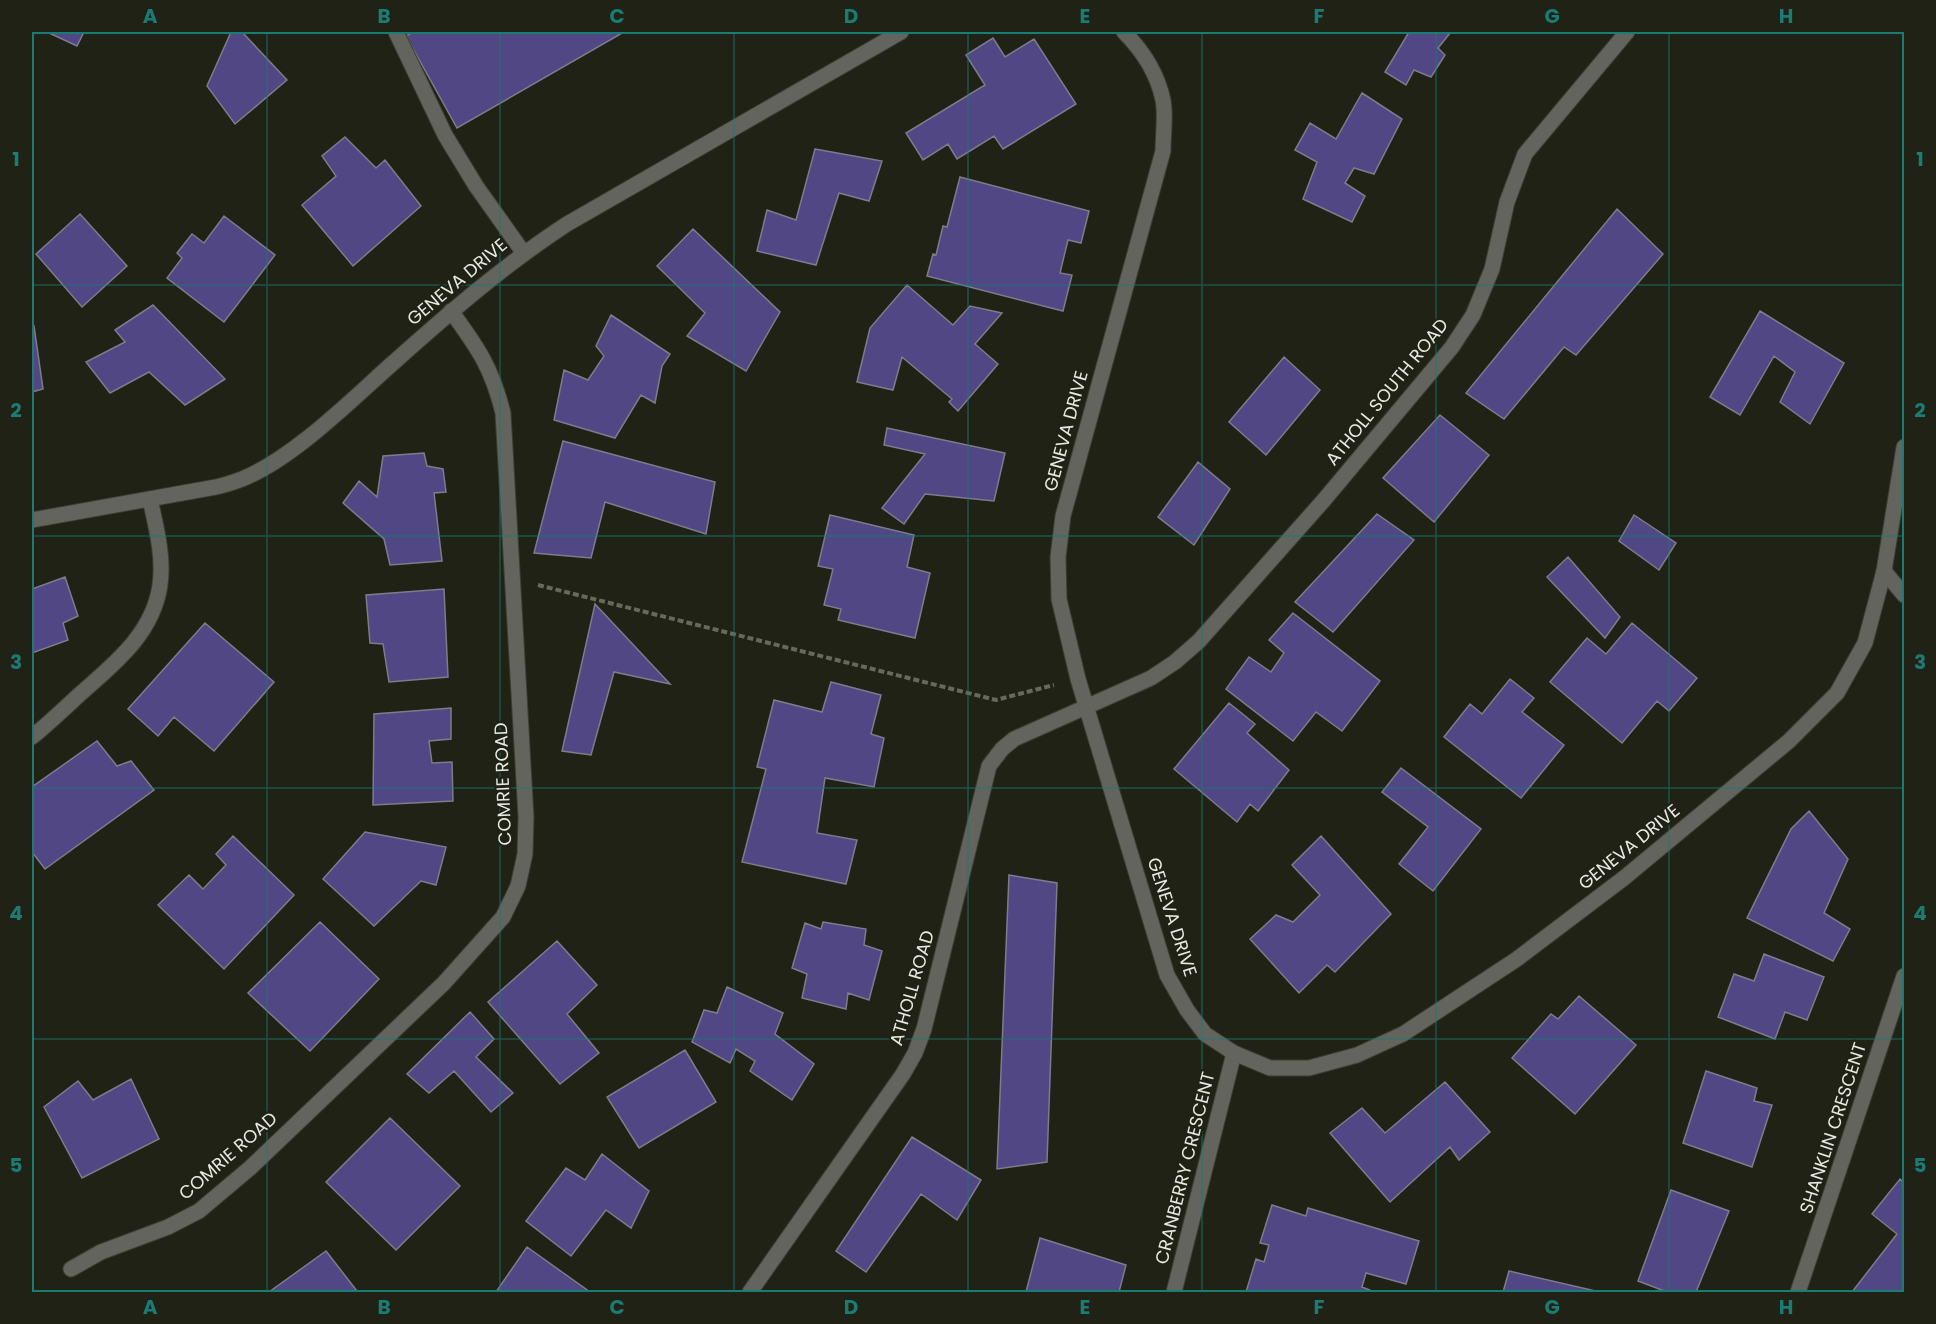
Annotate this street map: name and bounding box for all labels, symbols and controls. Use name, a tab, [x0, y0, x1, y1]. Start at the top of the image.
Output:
text: A	[143, 2, 158, 30]
text: B	[377, 2, 391, 30]
text: C	[609, 2, 625, 30]
text: D	[844, 2, 858, 30]
text: E	[1080, 2, 1090, 30]
text: F	[1314, 2, 1325, 30]
text: G	[1544, 2, 1560, 30]
text: H	[1779, 2, 1793, 30]
text: 1	[12, 145, 20, 173]
text: 1	[1916, 145, 1924, 173]
street label: GENEVA DRIVE	[401, 232, 512, 331]
street label: ATHOLL SOUTH ROAD	[1319, 313, 1454, 471]
street label: GENEVA DRIVE	[1037, 368, 1094, 494]
text: 2	[10, 396, 22, 424]
text: 2	[1914, 396, 1926, 424]
text: 3	[10, 648, 22, 676]
text: 3	[1914, 648, 1926, 676]
street label: COMRIE ROAD	[488, 722, 517, 846]
street label: GENEVA DRIVE	[1573, 798, 1685, 895]
street label: GENEVA DRIVE	[1141, 854, 1203, 980]
text: 4	[9, 899, 23, 927]
text: 4	[1913, 899, 1927, 927]
street label: ATHOLL ROAD	[883, 927, 940, 1048]
street label: SHANKLIN CRESCENT	[1793, 1039, 1872, 1217]
street label: CRANBERRY CRESCENT	[1149, 1069, 1221, 1267]
street label: COMRIE ROAD	[173, 1106, 282, 1205]
text: 5	[10, 1151, 23, 1179]
text: 5	[1914, 1151, 1927, 1179]
text: A	[143, 1293, 158, 1321]
text: B	[377, 1293, 391, 1321]
text: C	[609, 1293, 625, 1321]
text: D	[844, 1293, 858, 1321]
text: E	[1080, 1293, 1090, 1321]
text: F	[1314, 1293, 1325, 1321]
text: G	[1544, 1293, 1560, 1321]
text: H	[1779, 1293, 1793, 1321]

